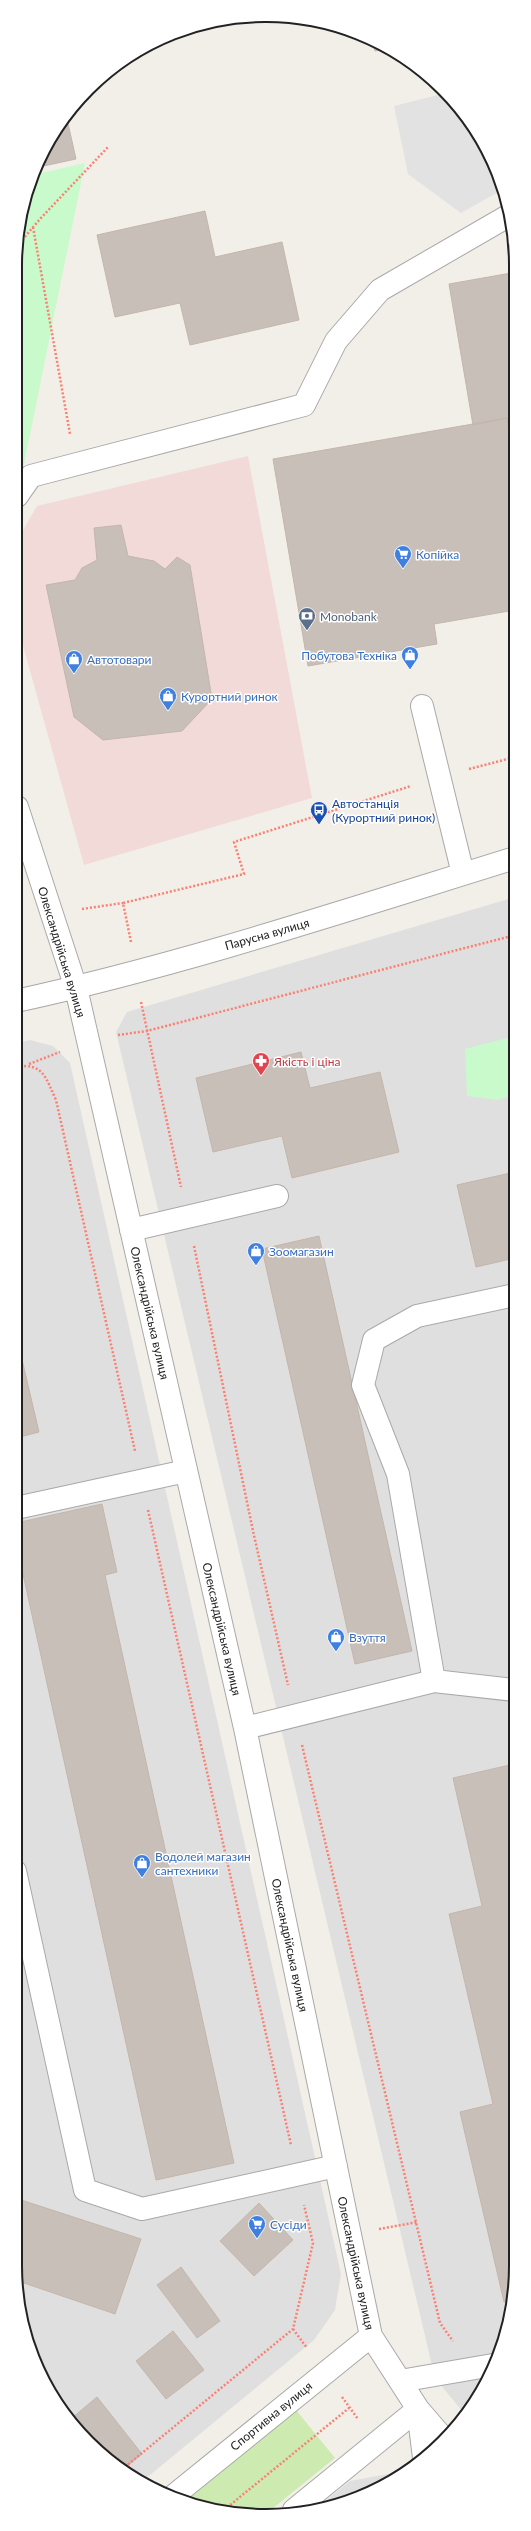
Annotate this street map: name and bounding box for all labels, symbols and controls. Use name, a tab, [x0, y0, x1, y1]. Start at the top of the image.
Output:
supermarket icon: Копійка	[393, 544, 413, 569]
place label: Копійка	[416, 547, 459, 562]
bank icon: Monobank	[297, 606, 317, 631]
place label: Monobank	[320, 609, 378, 624]
shop icon: Побутова Техніка	[400, 645, 420, 670]
place label: Побутова Техніка	[301, 648, 397, 663]
shop icon: Автотовари	[64, 649, 84, 674]
place label: Автотовари	[87, 652, 152, 667]
shop icon: Курортний ринок	[158, 686, 178, 711]
place label: Курортний ринок	[181, 689, 279, 704]
place label: Автостанція (Курортний ринок)	[332, 796, 435, 825]
bus stop icon: Автостанція (Курортний ринок)	[309, 800, 329, 825]
street label: Олександрійська вулиця	[35, 885, 89, 1019]
street label: Парусна вулиця	[223, 915, 311, 953]
pharmacy icon: Якість і ціна	[251, 1051, 271, 1076]
place label: Якість і ціна	[273, 1054, 340, 1069]
shop icon: Зоомагазин	[246, 1241, 266, 1266]
place label: Зоомагазин	[269, 1244, 334, 1259]
street label: Олександрійська вулиця	[127, 1245, 173, 1381]
street label: Олександрійська вулиця	[199, 1561, 245, 1697]
shop icon: Взуття	[326, 1627, 346, 1652]
place label: Взуття	[349, 1630, 386, 1645]
place label: Водолей магазин сантехники	[155, 1849, 251, 1878]
shop icon: Водолей магазин сантехники	[132, 1853, 152, 1878]
street label: Олександрійська вулиця	[269, 1877, 311, 2013]
street label: Олександрійська вулиця	[335, 2195, 377, 2331]
supermarket icon: Сусіди	[247, 2214, 267, 2239]
place label: Сусіди	[270, 2217, 307, 2232]
street label: Спортивна вулиця	[227, 2378, 315, 2454]

